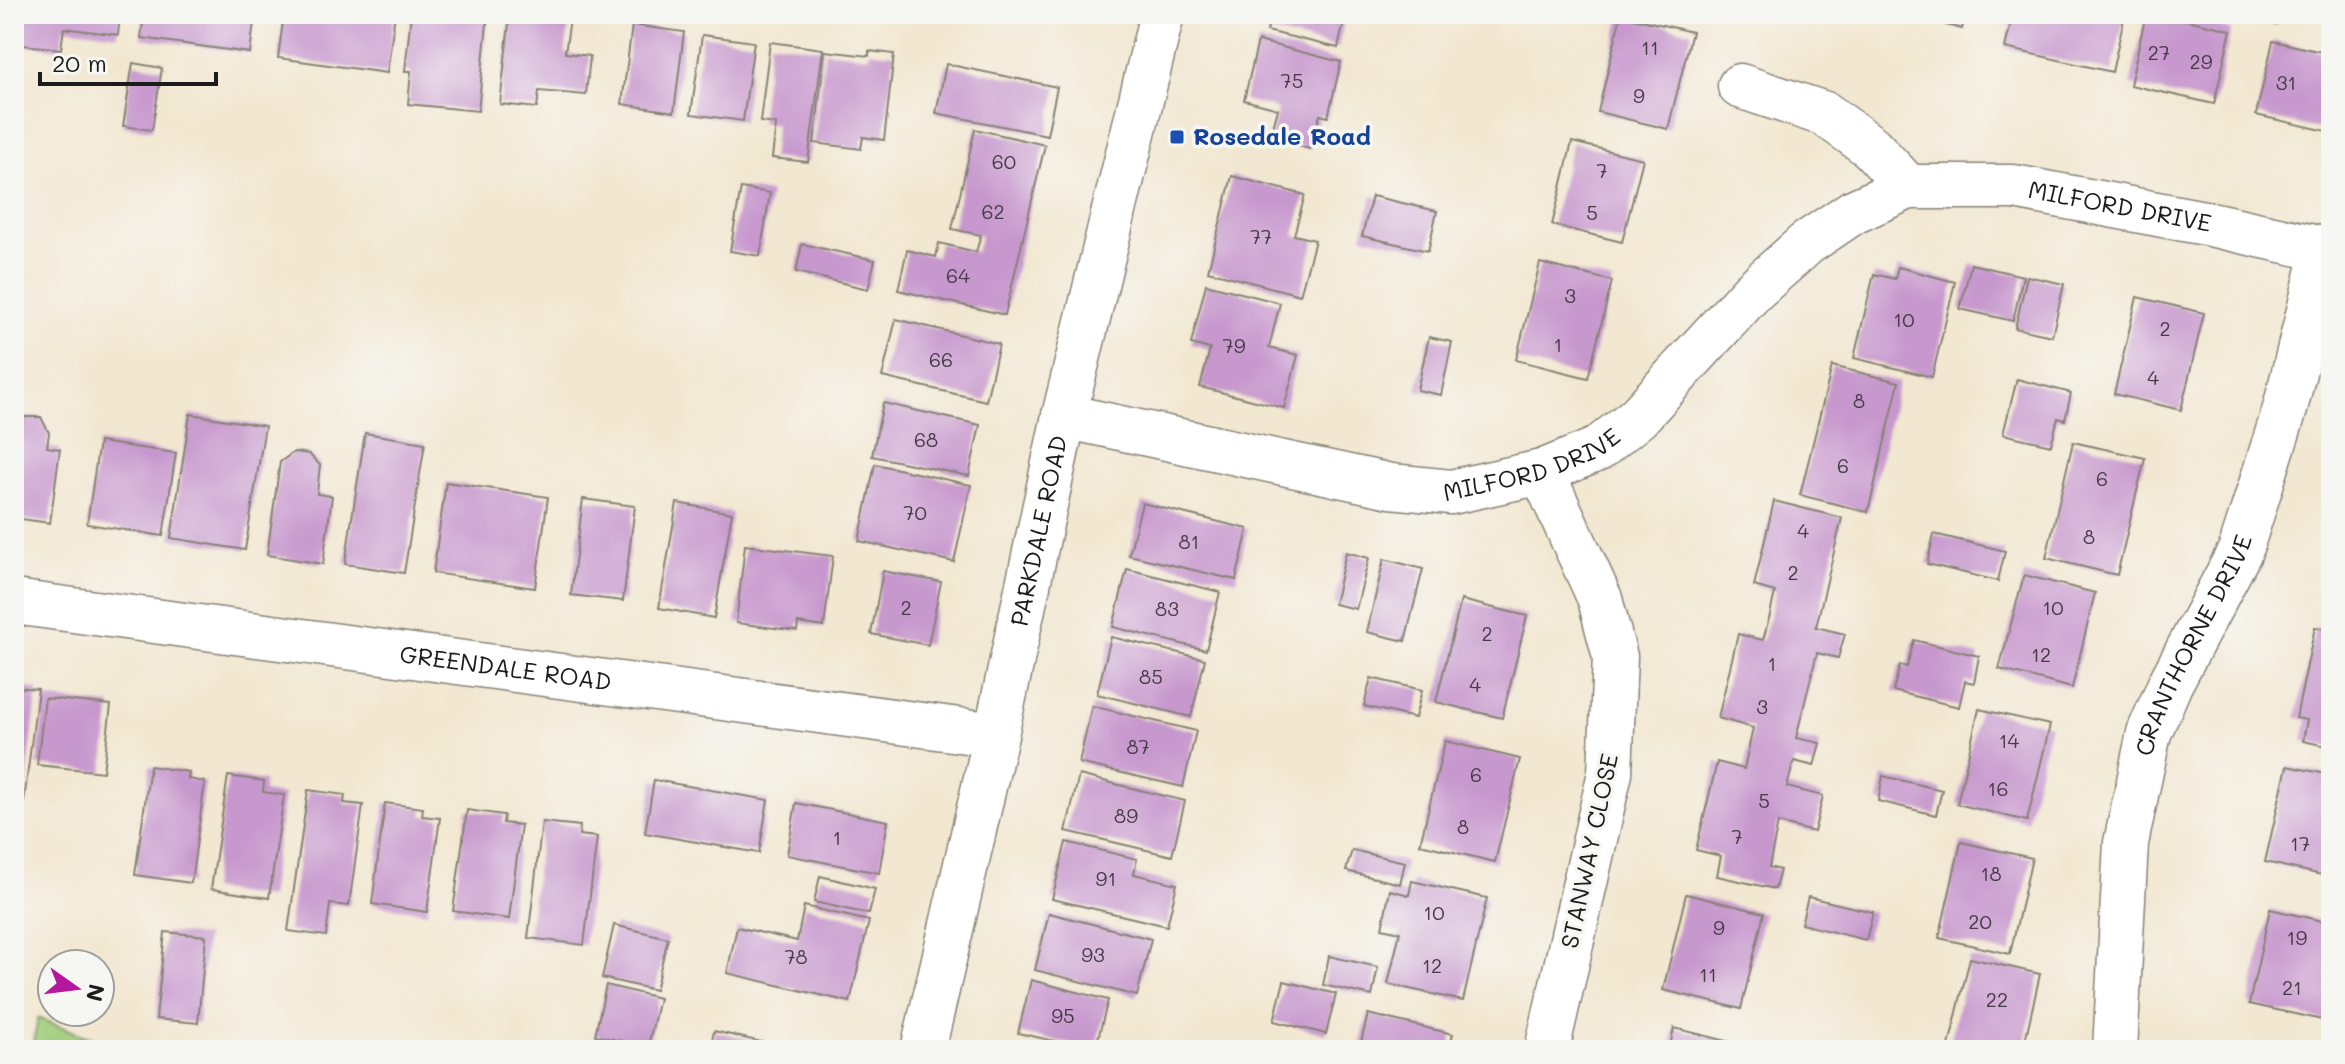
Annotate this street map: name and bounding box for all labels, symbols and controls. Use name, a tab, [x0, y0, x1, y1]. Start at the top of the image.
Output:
house number: 11	[1641, 34, 1659, 60]
scale bar	[40, 36, 216, 86]
house number: 27	[2148, 39, 2170, 65]
text: 20 m	[52, 47, 107, 78]
house number: 29	[2190, 48, 2213, 74]
house number: 75	[1281, 67, 1303, 93]
house number: 31	[2276, 69, 2296, 95]
house number: 9	[1633, 82, 1645, 108]
place label: Rosedale Road	[1193, 120, 1371, 151]
marker: Rosedale Road	[1168, 128, 1186, 146]
house number: 60	[992, 148, 1016, 174]
house number: 7	[1596, 157, 1608, 183]
street label: MILFORD DRIVE	[2026, 173, 2214, 238]
house number: 62	[981, 198, 1005, 224]
house number: 5	[1586, 199, 1598, 225]
house number: 77	[1250, 223, 1272, 249]
house number: 64	[946, 262, 970, 288]
house number: 3	[1564, 282, 1576, 308]
house number: 10	[1893, 306, 1915, 332]
house number: 2	[2159, 315, 2171, 341]
house number: 1	[1554, 331, 1562, 357]
house number: 79	[1223, 332, 1246, 358]
house number: 66	[929, 346, 953, 372]
house number: 4	[2147, 364, 2159, 390]
house number: 8	[1853, 387, 1865, 413]
street label: MILFORD DRIVE	[1440, 420, 1626, 507]
house number: 68	[914, 426, 938, 452]
street label: PARKDALE ROAD	[1003, 433, 1073, 629]
house number: 6	[1837, 452, 1849, 478]
house number: 6	[2096, 465, 2108, 491]
house number: 70	[903, 499, 927, 525]
house number: 4	[1797, 517, 1809, 543]
house number: 8	[2083, 523, 2095, 549]
house number: 81	[1178, 528, 1200, 554]
street label: CRANTHORNE DRIVE	[2128, 531, 2258, 758]
house number: 2	[1787, 559, 1799, 585]
house number: 2	[900, 594, 912, 620]
house number: 10	[2042, 594, 2064, 620]
house number: 83	[1155, 595, 1179, 621]
house number: 2	[1481, 620, 1493, 646]
street label: GREENDALE ROAD	[398, 637, 613, 697]
house number: 12	[2031, 641, 2051, 667]
house number: 1	[1768, 650, 1776, 676]
house number: 85	[1139, 663, 1163, 689]
house number: 4	[1469, 671, 1481, 697]
house number: 3	[1756, 693, 1768, 719]
house number: 14	[1999, 727, 2020, 753]
house number: 87	[1126, 733, 1150, 759]
street label: STANWAY CLOSE	[1553, 750, 1624, 951]
house number: 6	[1470, 761, 1482, 787]
house number: 16	[1987, 775, 2009, 801]
house number: 5	[1758, 787, 1770, 813]
house number: 89	[1114, 802, 1138, 828]
house number: 8	[1457, 813, 1469, 839]
house number: 7	[1731, 823, 1743, 849]
house number: 1	[833, 824, 841, 850]
house number: 17	[2290, 830, 2310, 856]
house number: 18	[1980, 860, 2002, 886]
house number: 91	[1096, 865, 1116, 891]
house number: 10	[1423, 899, 1445, 925]
house number: 20	[1968, 908, 1992, 934]
house number: 9	[1713, 914, 1725, 940]
house number: 19	[2287, 924, 2308, 950]
house number: 93	[1081, 941, 1105, 967]
house number: 78	[784, 943, 808, 969]
north arrow	[36, 948, 116, 1028]
house number: 12	[1422, 952, 1442, 978]
house number: 11	[1699, 961, 1717, 987]
house number: 21	[2282, 974, 2302, 1000]
text: N	[80, 981, 112, 1005]
house number: 22	[1986, 986, 2008, 1012]
house number: 95	[1051, 1002, 1075, 1028]

